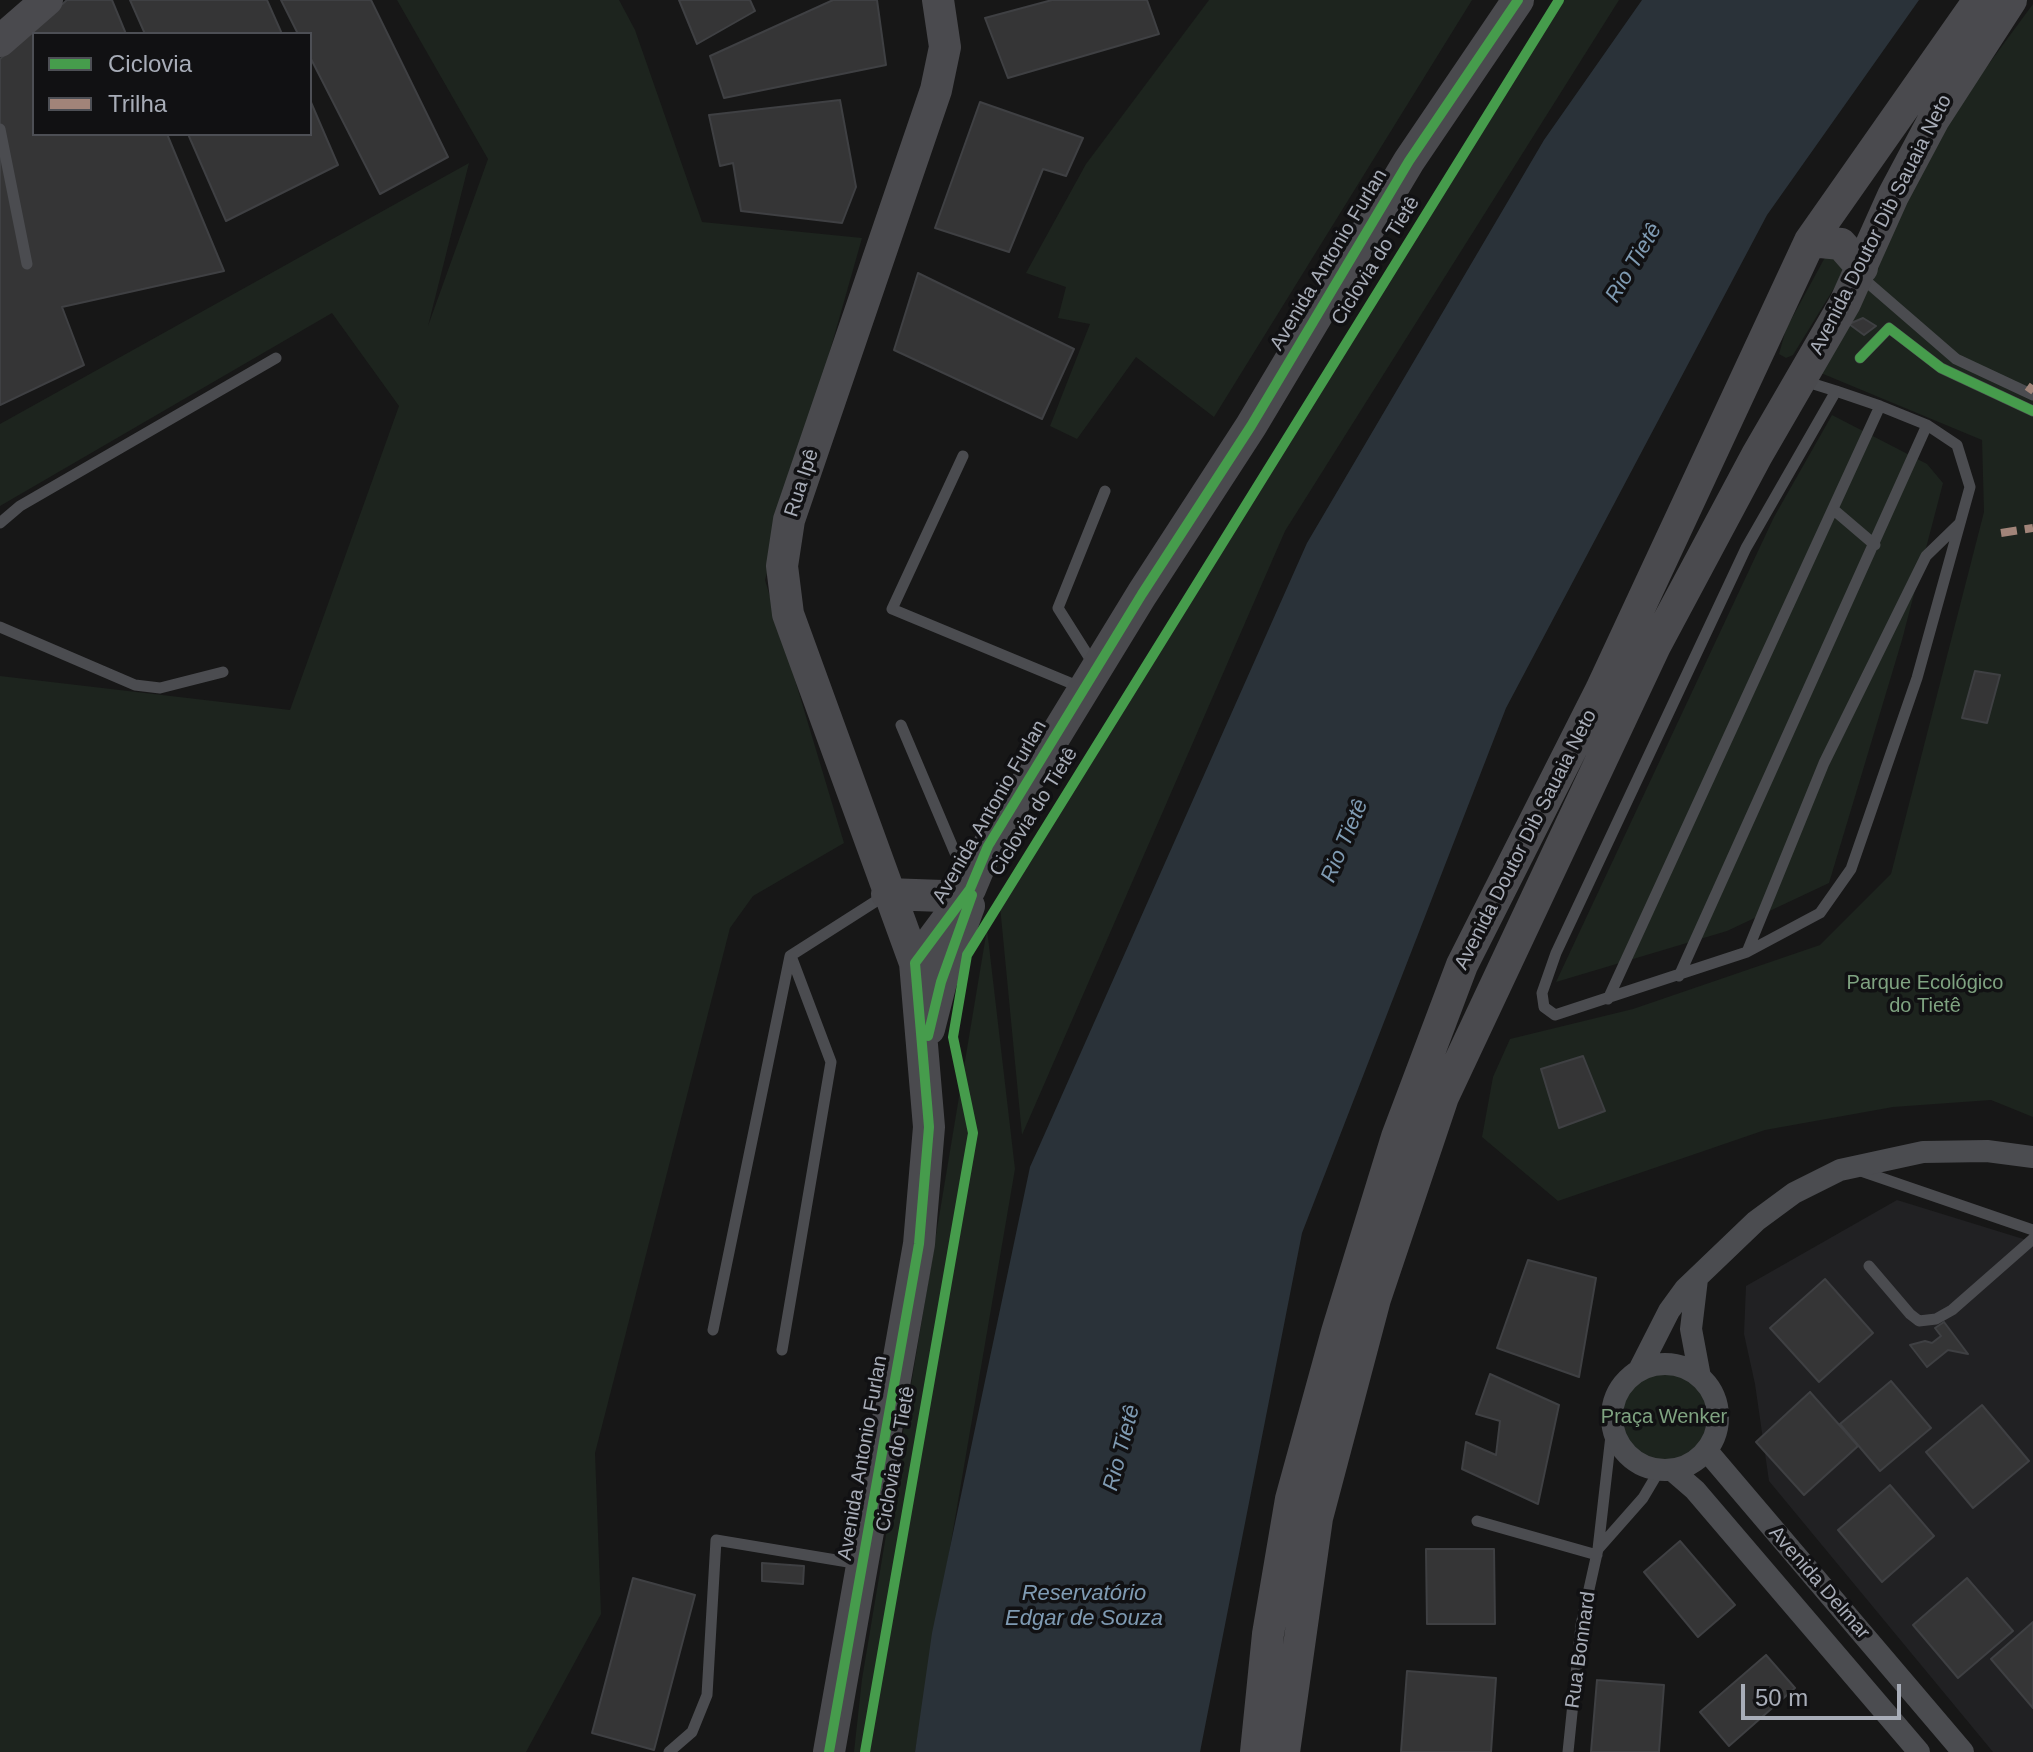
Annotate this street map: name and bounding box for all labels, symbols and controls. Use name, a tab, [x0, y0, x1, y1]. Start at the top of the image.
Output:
legend	[32, 32, 312, 136]
text: Ciclovia	[108, 50, 192, 77]
text: Trilha	[108, 90, 167, 117]
street label: Avenida Doutor Dib Sauaia Neto	[1805, 91, 1957, 359]
street label: Avenida Antonio Furlan	[1265, 165, 1393, 355]
street label: Ciclovia do Tietê	[1327, 192, 1425, 330]
water label: Rio Tietê	[1600, 219, 1668, 307]
street label: Rua Ipê	[780, 446, 824, 520]
street label: Avenida Doutor Dib Sauaia Neto	[1450, 706, 1602, 974]
street label: Avenida Antonio Furlan	[928, 716, 1052, 908]
street label: Ciclovia do Tietê	[985, 743, 1083, 881]
water label: Rio Tietê	[1316, 795, 1374, 887]
park label: Parque Ecológico do Tietê	[1847, 971, 2003, 1018]
street label: Avenida Antonio Furlan	[833, 1354, 893, 1562]
street label: Ciclovia do Tietê	[871, 1384, 921, 1534]
water label: Rio Tietê	[1098, 1402, 1146, 1494]
park label: Praça Wenker	[1601, 1405, 1727, 1429]
street label: Avenida Delmar	[1763, 1522, 1875, 1644]
water label: Reservatório Edgar de Souza	[1005, 1581, 1163, 1632]
street label: Rua Bonnard	[1561, 1590, 1601, 1710]
scale bar	[1745, 1668, 1905, 1718]
text: 50 m	[1755, 1684, 1808, 1711]

